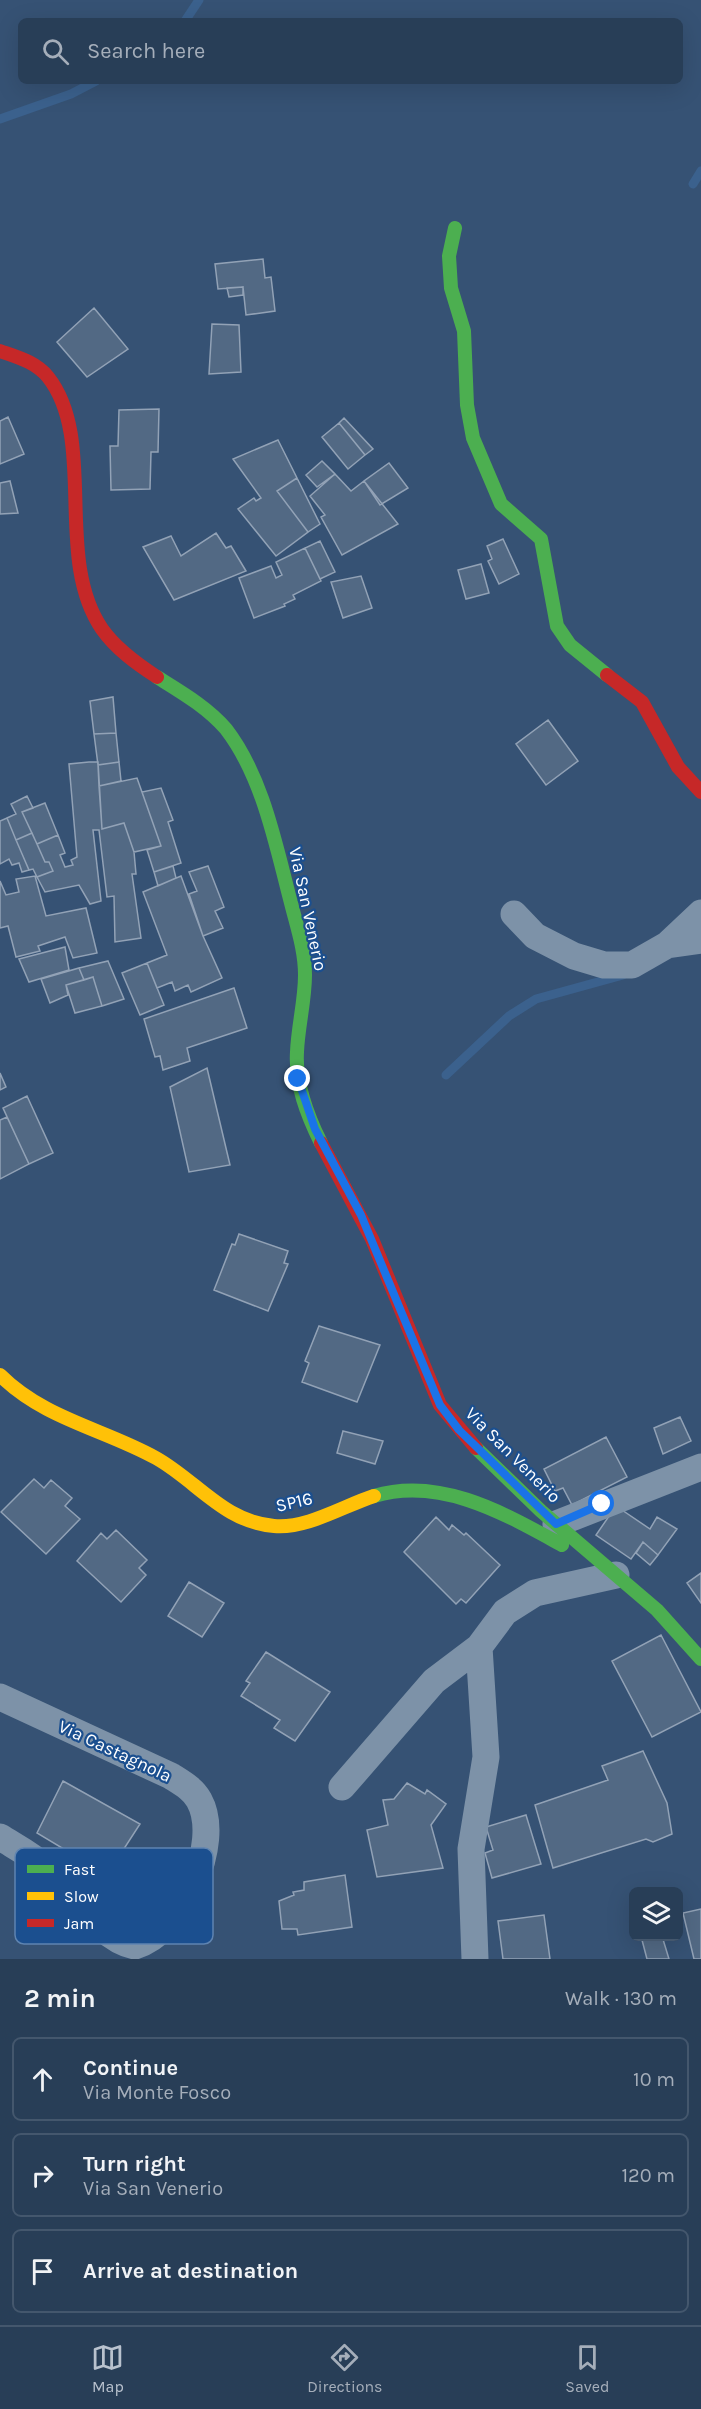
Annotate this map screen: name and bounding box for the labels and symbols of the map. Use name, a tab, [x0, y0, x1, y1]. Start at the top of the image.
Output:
street label: Via San Venerio	[284, 845, 332, 973]
route end	[284, 1065, 310, 1091]
street label: Via San Venerio	[461, 1403, 565, 1507]
street label: SP16	[273, 1487, 315, 1517]
route start	[588, 1490, 614, 1516]
street label: Via Castagnola	[55, 1715, 175, 1787]
legend	[15, 1848, 213, 1944]
text: Fast	[64, 1860, 95, 1879]
text: Slow	[64, 1887, 99, 1906]
text: Jam	[64, 1914, 94, 1933]

